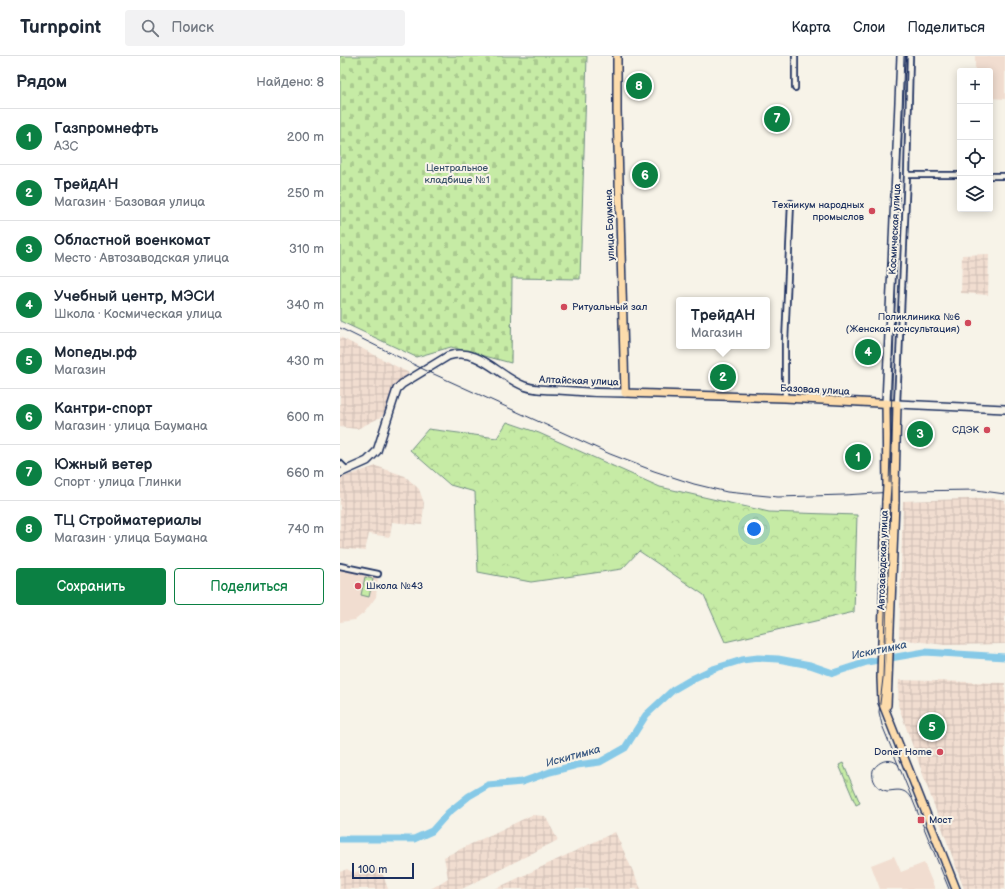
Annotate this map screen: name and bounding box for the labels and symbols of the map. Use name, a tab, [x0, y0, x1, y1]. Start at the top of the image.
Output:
pin: 8	[626, 71, 652, 101]
pin: 7	[764, 104, 790, 134]
pin: 6	[632, 160, 658, 190]
park label: Центральное кладбище №1	[424, 162, 490, 186]
street label: Космическая улица	[887, 183, 903, 275]
street label: улица Баумана	[603, 189, 617, 261]
place label: Техникум народных промыслов	[772, 199, 865, 223]
marker: Техникум народных промыслов	[867, 206, 877, 216]
place label: Ритуальный зал	[572, 301, 648, 313]
marker: Ритуальный зал	[559, 302, 569, 312]
place label: Поликлиника №6 (Женская консультация)	[846, 311, 960, 335]
marker: Поликлиника №6 (Женская консультация)	[963, 318, 973, 328]
pin: 4	[855, 337, 881, 367]
pin: 2	[710, 362, 736, 392]
street label: Алтайская улица	[538, 374, 619, 388]
street label: Базовая улица	[780, 382, 850, 398]
pin: 3	[907, 419, 933, 449]
place label: СДЭК	[952, 424, 980, 436]
marker: СДЭК	[982, 425, 992, 435]
pin: 1	[845, 442, 871, 472]
street label: Автозаводская улица	[875, 510, 891, 611]
your location	[744, 519, 764, 539]
place label: Школа №43	[366, 580, 423, 592]
marker: Школа №43	[353, 581, 363, 591]
water label: Искитимка	[850, 638, 908, 662]
pin: 5	[919, 712, 945, 742]
water label: Искитимка	[544, 742, 602, 770]
place label: Doner Home	[874, 746, 932, 758]
marker: Doner Home	[935, 747, 945, 757]
place label: Мост	[929, 814, 952, 826]
marker: Мост	[916, 815, 926, 825]
scale bar	[352, 861, 414, 880]

